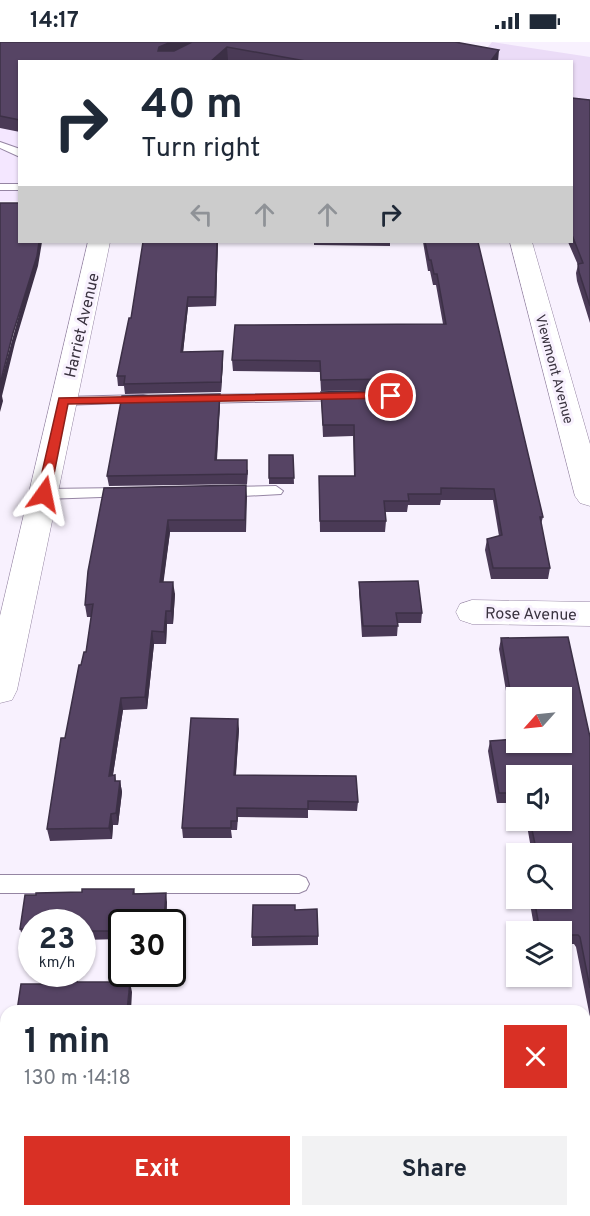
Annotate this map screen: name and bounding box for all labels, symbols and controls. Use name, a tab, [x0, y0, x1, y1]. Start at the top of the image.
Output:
text: 14:17	[30, 8, 79, 35]
text: 40 m	[141, 80, 243, 133]
icon: right	[42, 84, 120, 162]
text: Turn right	[141, 132, 260, 166]
icon: left	[185, 198, 218, 231]
icon: ahead	[248, 198, 281, 231]
icon: ahead	[311, 198, 344, 231]
icon: right	[374, 198, 407, 231]
street label: Harriet Avenue	[61, 271, 105, 380]
street label: Viewmont Avenue	[531, 313, 576, 426]
pin	[365, 370, 416, 421]
icon: arrive	[374, 379, 407, 412]
position arrow	[12, 462, 76, 526]
street label: Rose Avenue	[485, 604, 577, 626]
north arrow	[506, 687, 572, 753]
map controls	[506, 687, 572, 987]
button: sound	[506, 765, 572, 831]
button: search	[506, 843, 572, 909]
speed limit sign: 30	[108, 909, 186, 987]
button: layers	[506, 921, 572, 987]
text: 23	[39, 922, 75, 959]
text: km/h	[39, 954, 75, 973]
text: 1 min	[24, 1020, 110, 1066]
button: close	[504, 1025, 567, 1088]
text: 130 m · 14:18	[24, 1066, 131, 1092]
button: Exit	[24, 1136, 290, 1205]
button: Share	[302, 1136, 567, 1205]

